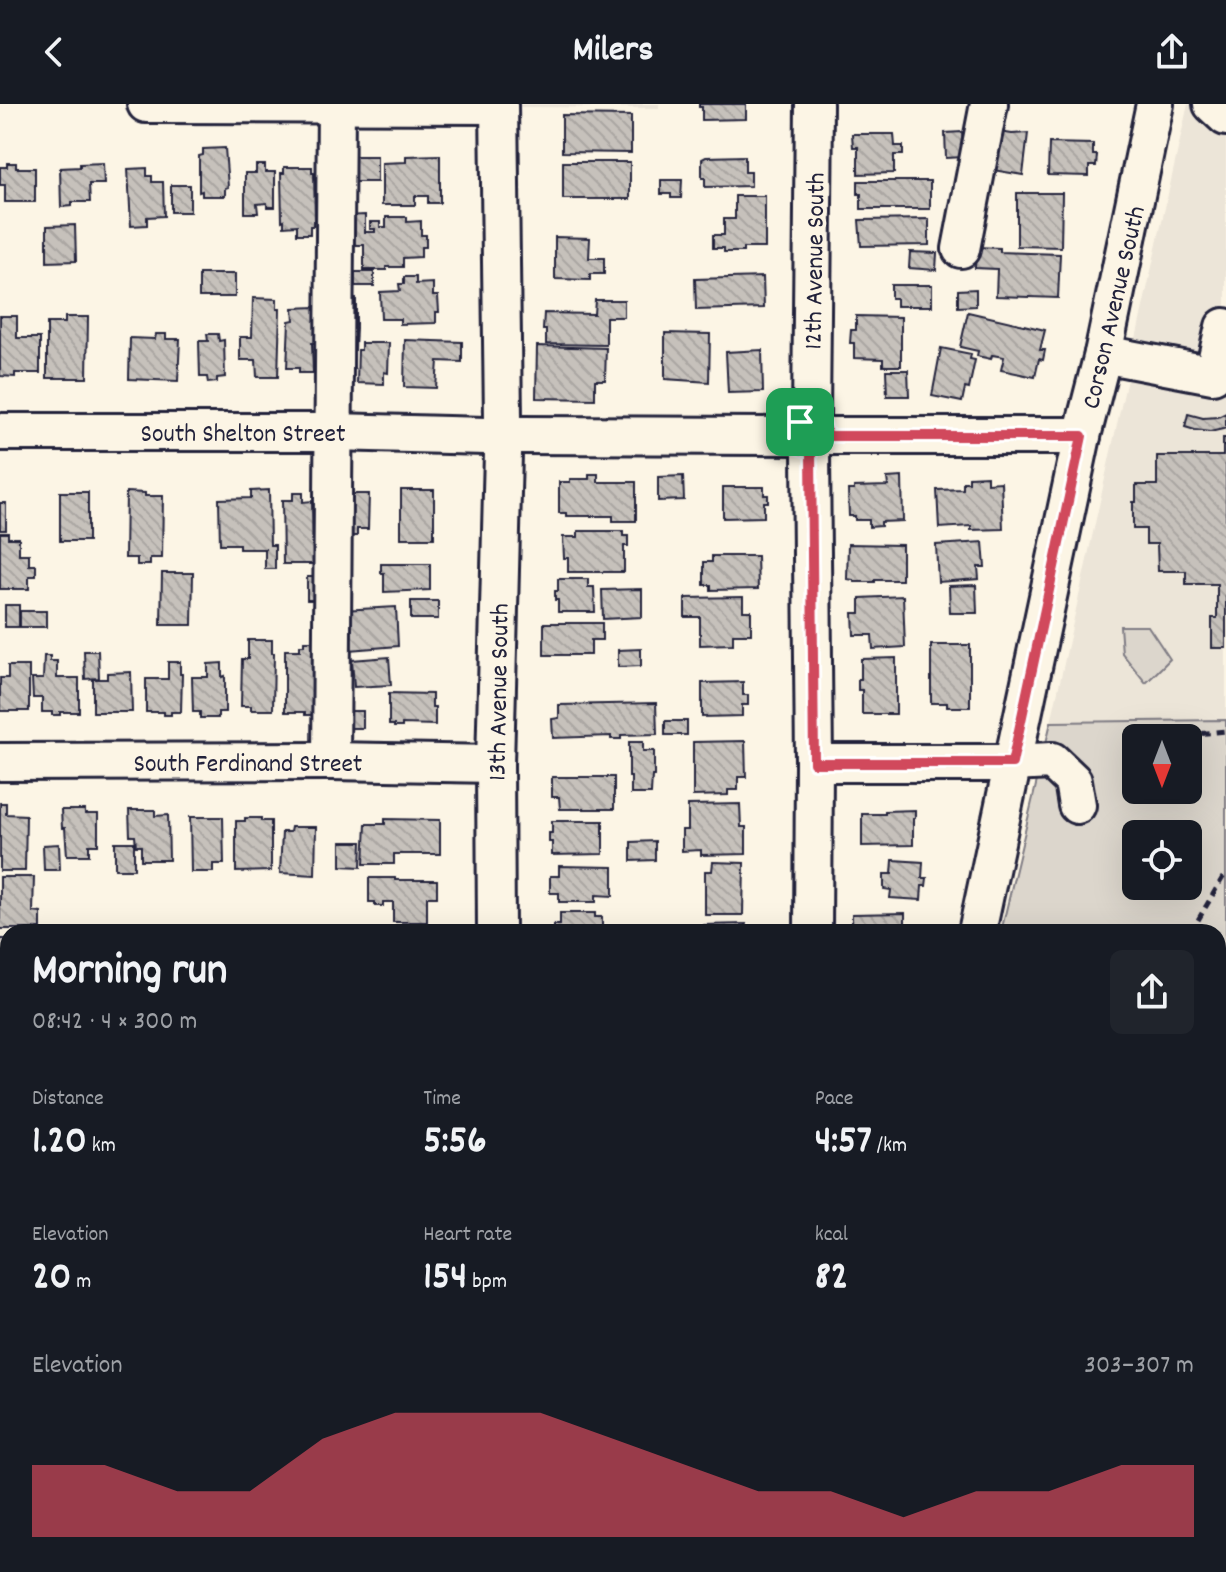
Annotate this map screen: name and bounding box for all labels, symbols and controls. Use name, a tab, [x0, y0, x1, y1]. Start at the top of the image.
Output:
text: Milers	[573, 26, 653, 78]
icon: back	[32, 30, 76, 74]
icon: share	[1150, 30, 1194, 74]
street label: 12th Avenue South	[796, 172, 837, 350]
street label: Corson Avenue South	[1074, 203, 1157, 413]
pin	[766, 388, 834, 456]
icon: arrive	[778, 400, 822, 444]
street label: South Shelton Street	[140, 417, 346, 454]
street label: 13th Avenue South	[480, 603, 521, 781]
north arrow	[1122, 724, 1202, 804]
map controls	[1122, 724, 1202, 900]
street label: South Ferdinand Street	[134, 747, 363, 784]
button: locate	[1122, 820, 1202, 900]
text: Morning run	[32, 942, 227, 1005]
button: share	[1110, 950, 1194, 1034]
text: 08:42 · 4 × 300 m	[32, 1004, 197, 1041]
text: Distance	[32, 1084, 104, 1115]
text: Time	[423, 1084, 461, 1115]
text: Pace	[815, 1084, 854, 1115]
text: 1.20	[32, 1115, 87, 1172]
text: 5:56	[423, 1115, 487, 1172]
text: 4:57	[815, 1115, 872, 1172]
text: km	[87, 1131, 116, 1162]
text: /km	[872, 1131, 907, 1162]
text: Elevation	[32, 1220, 109, 1251]
text: Heart rate	[423, 1220, 512, 1251]
text: kcal	[815, 1220, 848, 1251]
text: 20	[32, 1251, 71, 1308]
text: 154	[423, 1251, 467, 1308]
text: 82	[815, 1251, 848, 1308]
text: m	[71, 1267, 91, 1298]
text: bpm	[467, 1267, 507, 1298]
text: Elevation	[32, 1348, 122, 1385]
text: 303–307 m	[1084, 1348, 1194, 1385]

